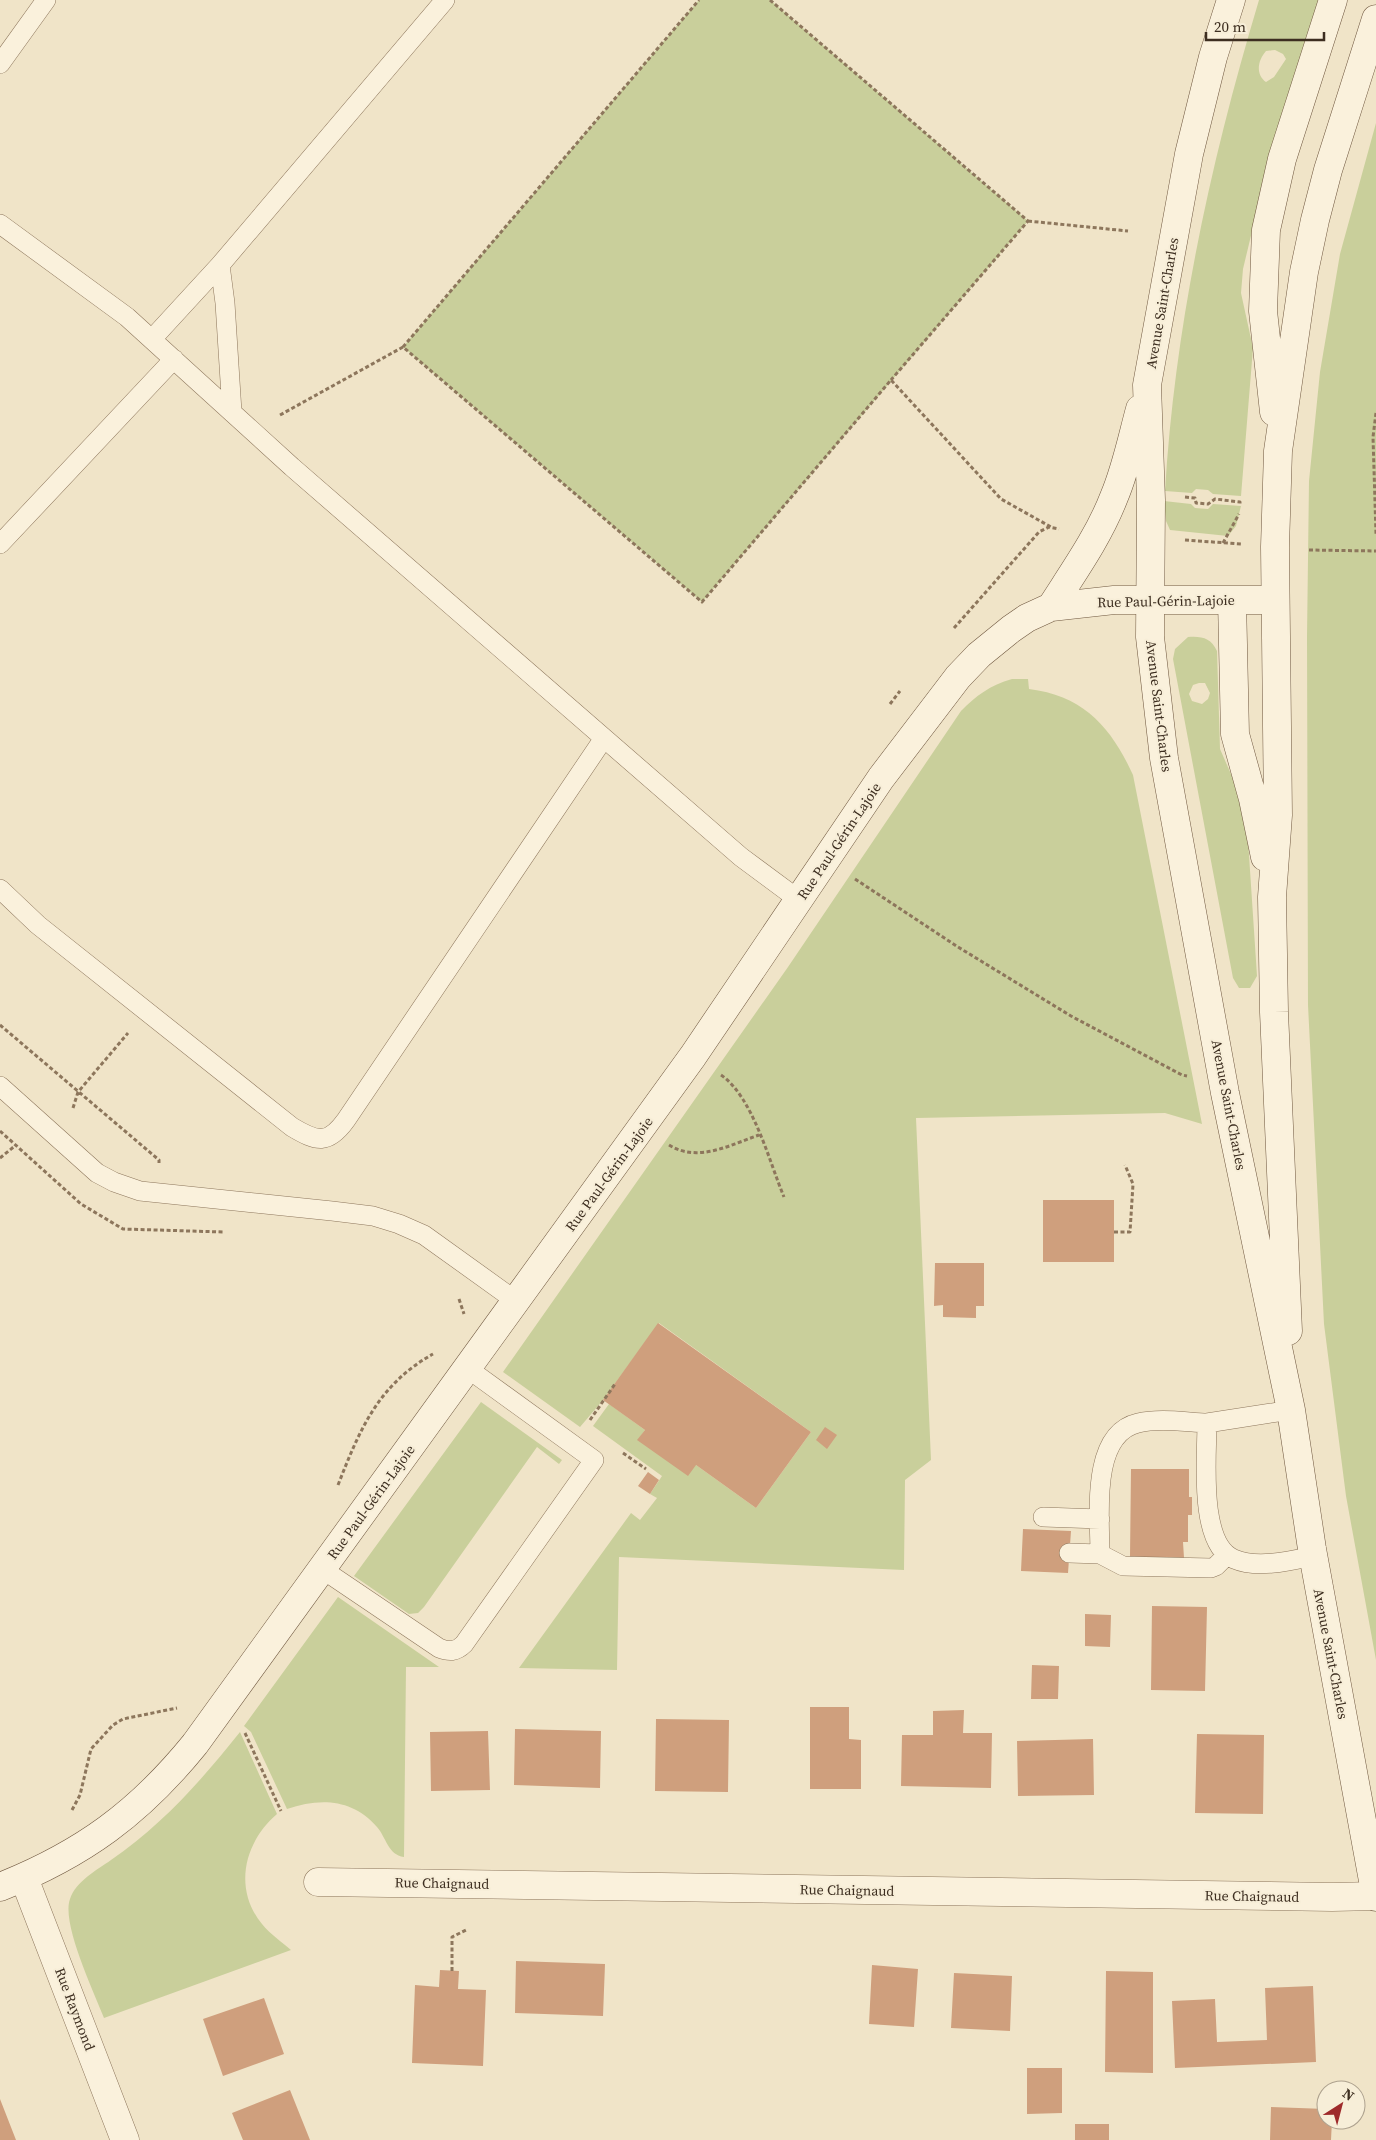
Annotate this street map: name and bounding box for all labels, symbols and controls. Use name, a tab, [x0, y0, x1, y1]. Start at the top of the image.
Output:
scale bar	[1206, 10, 1324, 42]
text: 20 m	[1214, 16, 1246, 37]
street label: Avenue Saint-Charles	[1141, 236, 1183, 370]
street label: Rue Paul-Gérin-Lajoie	[1097, 590, 1235, 612]
street label: Avenue Saint-Charles	[1141, 639, 1177, 773]
street label: Rue Paul-Gérin-Lajoie	[792, 778, 886, 904]
street label: Avenue Saint-Charles	[1207, 1038, 1251, 1172]
street label: Rue Paul-Gérin-Lajoie	[560, 1112, 658, 1236]
street label: Rue Paul-Gérin-Lajoie	[322, 1440, 420, 1564]
street label: Avenue Saint-Charles	[1309, 1587, 1353, 1721]
street label: Rue Chaignaud	[394, 1872, 490, 1894]
street label: Rue Chaignaud	[799, 1879, 895, 1901]
street label: Rue Chaignaud	[1204, 1885, 1300, 1907]
street label: Rue Raymond	[50, 1965, 100, 2053]
north arrow	[1316, 2080, 1366, 2130]
text: N	[1339, 2083, 1359, 2106]

